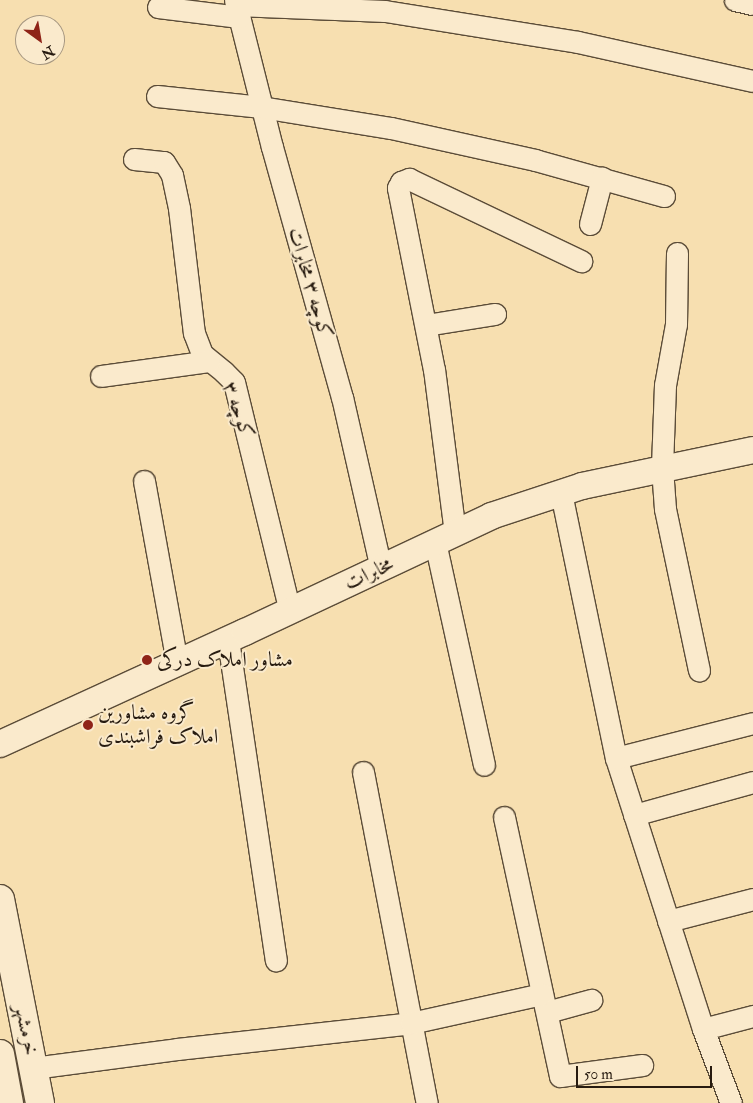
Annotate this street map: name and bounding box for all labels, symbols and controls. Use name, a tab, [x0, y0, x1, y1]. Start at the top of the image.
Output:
north arrow	[15, 15, 65, 65]
text: N	[38, 42, 58, 63]
street label: کوچه ۳ مخابرات	[282, 225, 338, 341]
street label: کوچه ۳	[217, 378, 259, 442]
street label: مخابرات	[340, 552, 398, 596]
place label: مشاور املاک درکی	[157, 647, 293, 673]
marker: مشاور املاک درکی	[141, 654, 153, 666]
place label: گروه مشاورین املاک فراشبندی	[98, 700, 218, 750]
marker: گروه مشاورین املاک فراشبندی	[82, 719, 94, 731]
street label: خرمشهر	[9, 1002, 43, 1058]
scale bar	[578, 1056, 714, 1088]
text: 50 m	[584, 1065, 613, 1084]

